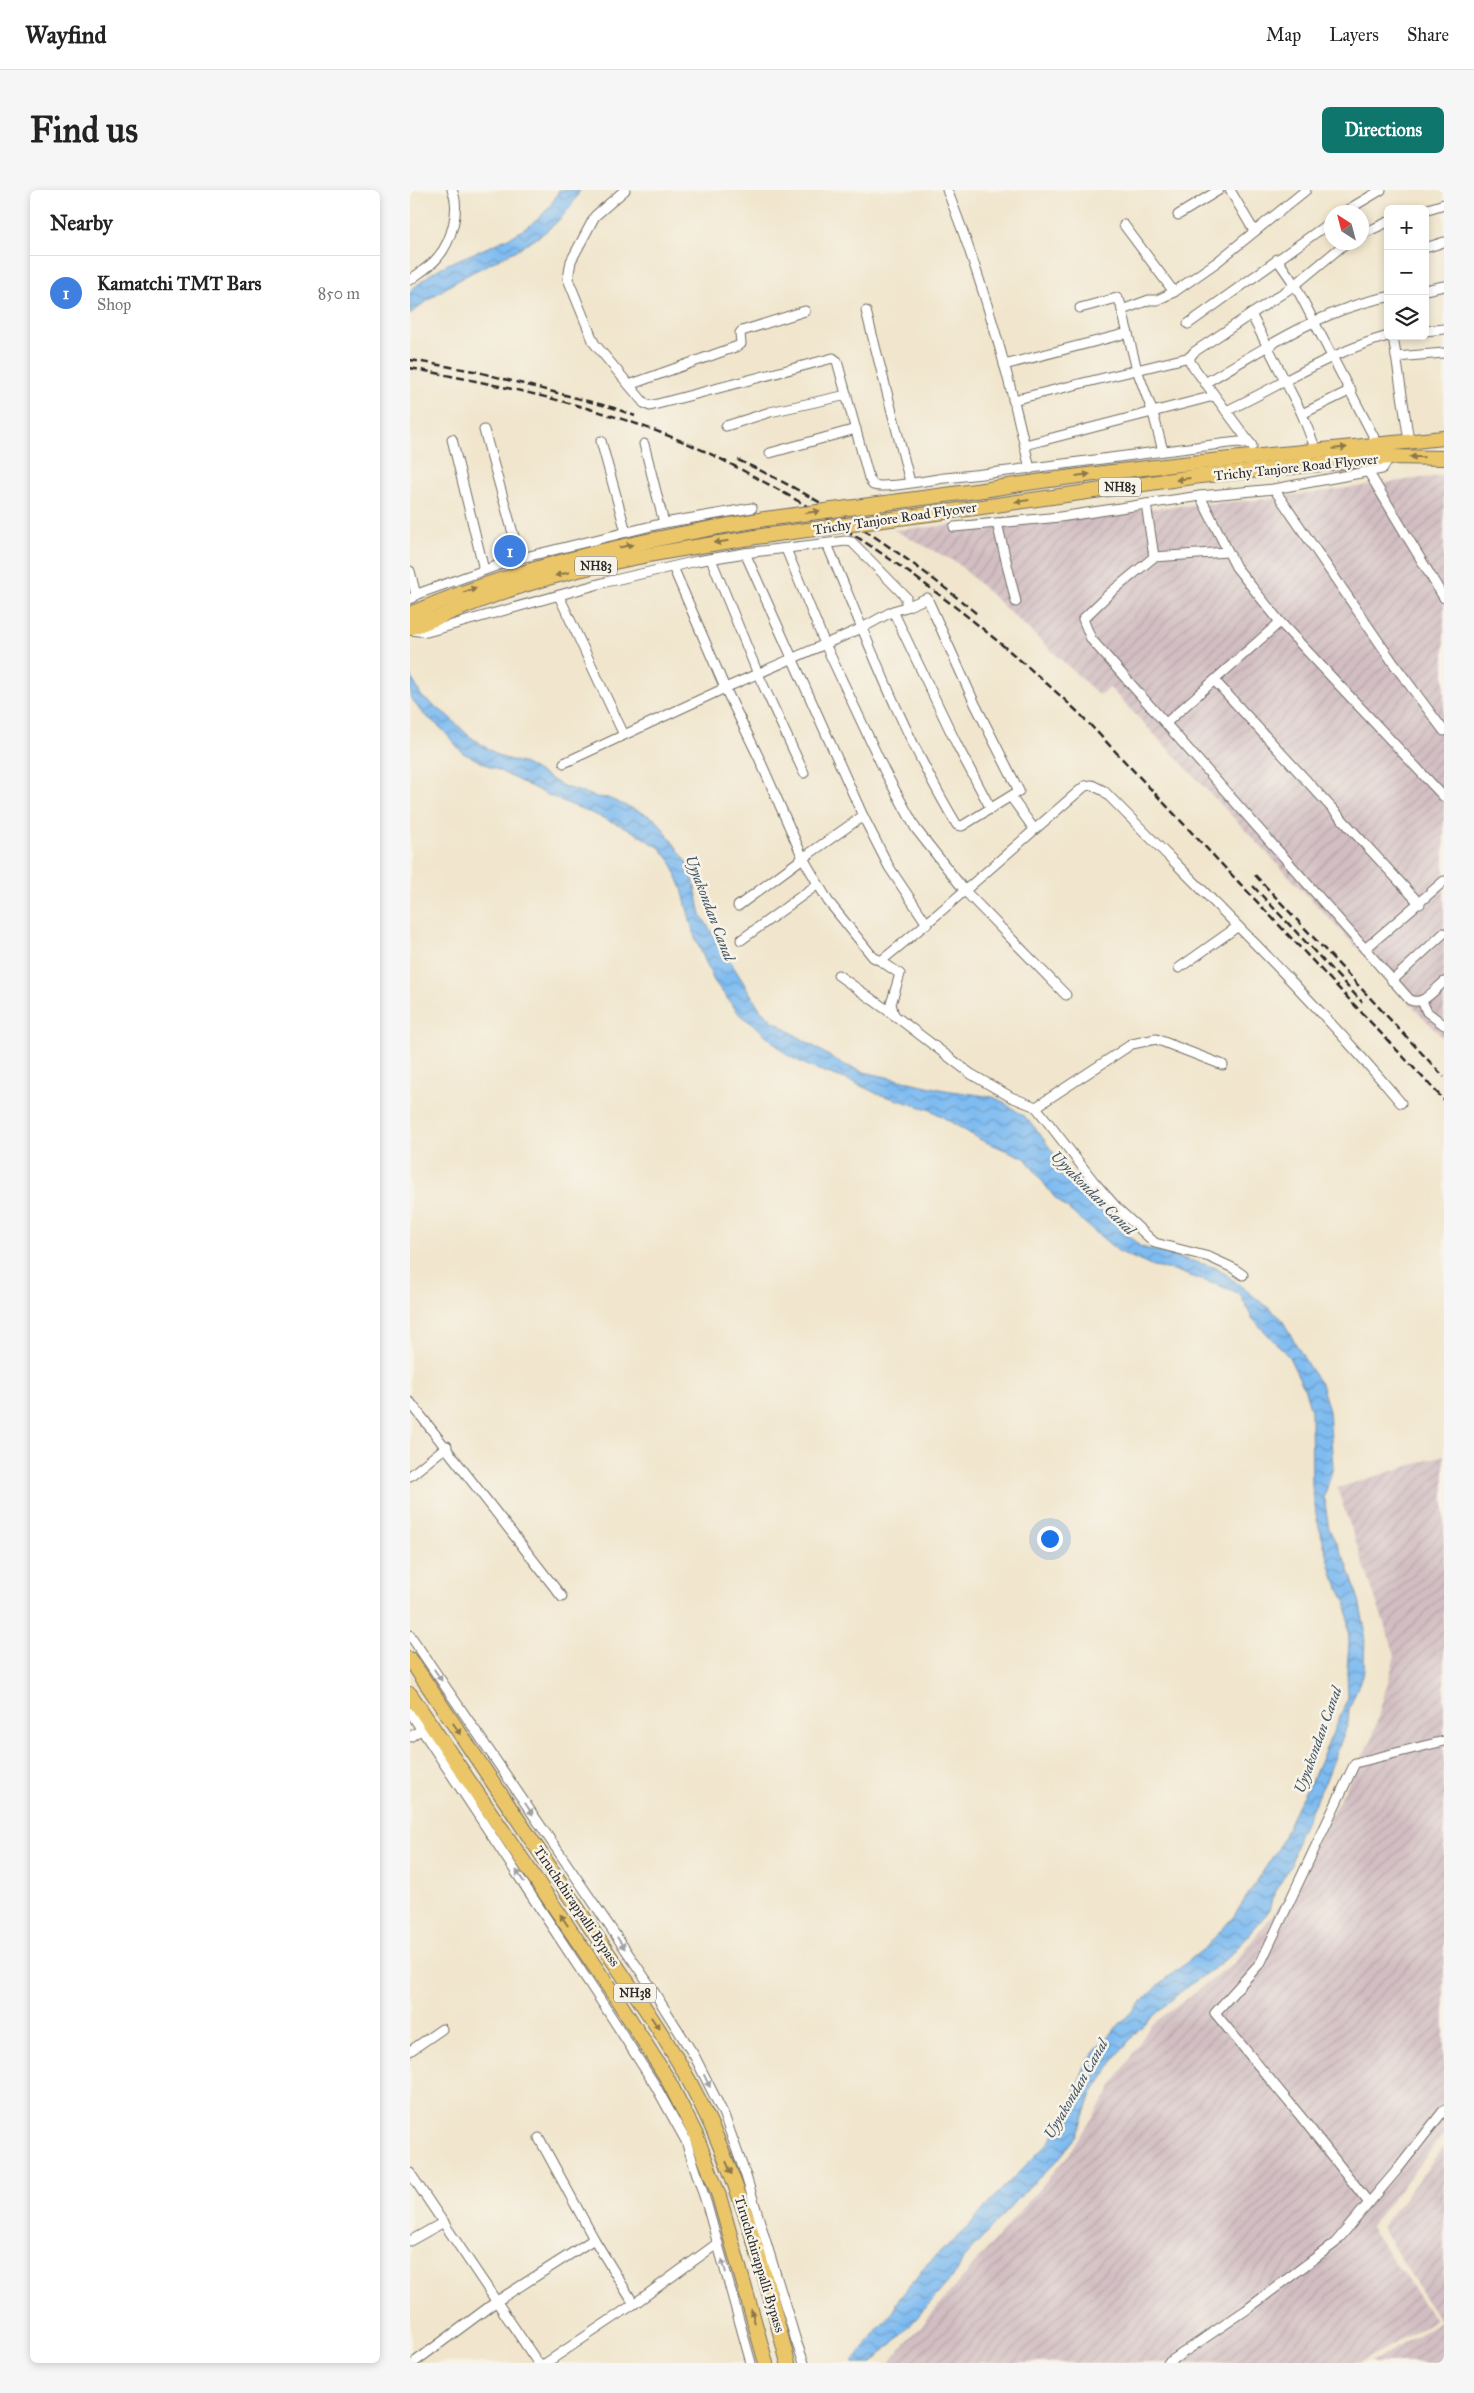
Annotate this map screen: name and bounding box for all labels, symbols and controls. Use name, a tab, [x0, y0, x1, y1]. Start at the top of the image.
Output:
text: Wayfind	[25, 20, 107, 50]
text: Map	[1266, 24, 1301, 46]
text: Layers	[1329, 24, 1379, 46]
text: Share	[1407, 24, 1449, 46]
button: Directions	[1322, 107, 1444, 153]
text: Find us	[30, 109, 138, 152]
north arrow	[1324, 205, 1369, 250]
map controls	[1384, 205, 1429, 340]
button: +	[1384, 205, 1429, 250]
text: Nearby	[50, 210, 113, 236]
button: −	[1384, 250, 1429, 295]
text: Kamatchi TMT Bars	[97, 272, 261, 295]
text: 1	[63, 284, 69, 303]
text: 850 m	[318, 284, 360, 303]
text: Shop	[97, 295, 131, 314]
button: layers	[1384, 295, 1429, 340]
one-way arrow	[1332, 444, 1348, 452]
street label: Trichy Tanjore Road Flyover	[1213, 450, 1380, 485]
one-way arrow	[1409, 453, 1425, 461]
one-way arrow	[1075, 471, 1091, 479]
one-way arrow	[1175, 475, 1191, 483]
road number: NH83	[1099, 478, 1141, 496]
one-way arrow	[1014, 497, 1030, 505]
street label: Trichy Tanjore Road Flyover	[812, 499, 979, 538]
one-way arrow	[806, 507, 822, 515]
pin: 1	[494, 532, 526, 570]
one-way arrow	[713, 539, 729, 547]
one-way arrow	[619, 542, 634, 550]
road number: NH83	[575, 556, 617, 576]
one-way arrow	[554, 570, 569, 578]
one-way arrow	[463, 586, 478, 594]
water label: Uyyakondan Canal	[682, 852, 739, 965]
water label: Uyyakondan Canal	[1047, 1147, 1140, 1240]
your location	[1037, 1526, 1063, 1552]
one-way arrow	[433, 1668, 442, 1682]
water label: Uyyakondan Canal	[1290, 1682, 1346, 1796]
one-way arrow	[452, 1722, 462, 1735]
one-way arrow	[524, 1803, 534, 1816]
street label: Tiruchchirappalli Bypass	[530, 1843, 623, 1970]
one-way arrow	[516, 1870, 525, 1883]
one-way arrow	[559, 1913, 569, 1927]
one-way arrow	[616, 1937, 626, 1950]
road number: NH38	[614, 1984, 656, 2002]
one-way arrow	[650, 2017, 659, 2030]
water label: Uyyakondan Canal	[1040, 2034, 1113, 2142]
one-way arrow	[703, 2074, 711, 2088]
one-way arrow	[725, 2161, 733, 2175]
street label: Tiruchchirappalli Bypass	[731, 2194, 788, 2334]
one-way arrow	[720, 2258, 728, 2273]
one-way arrow	[749, 2308, 757, 2323]

